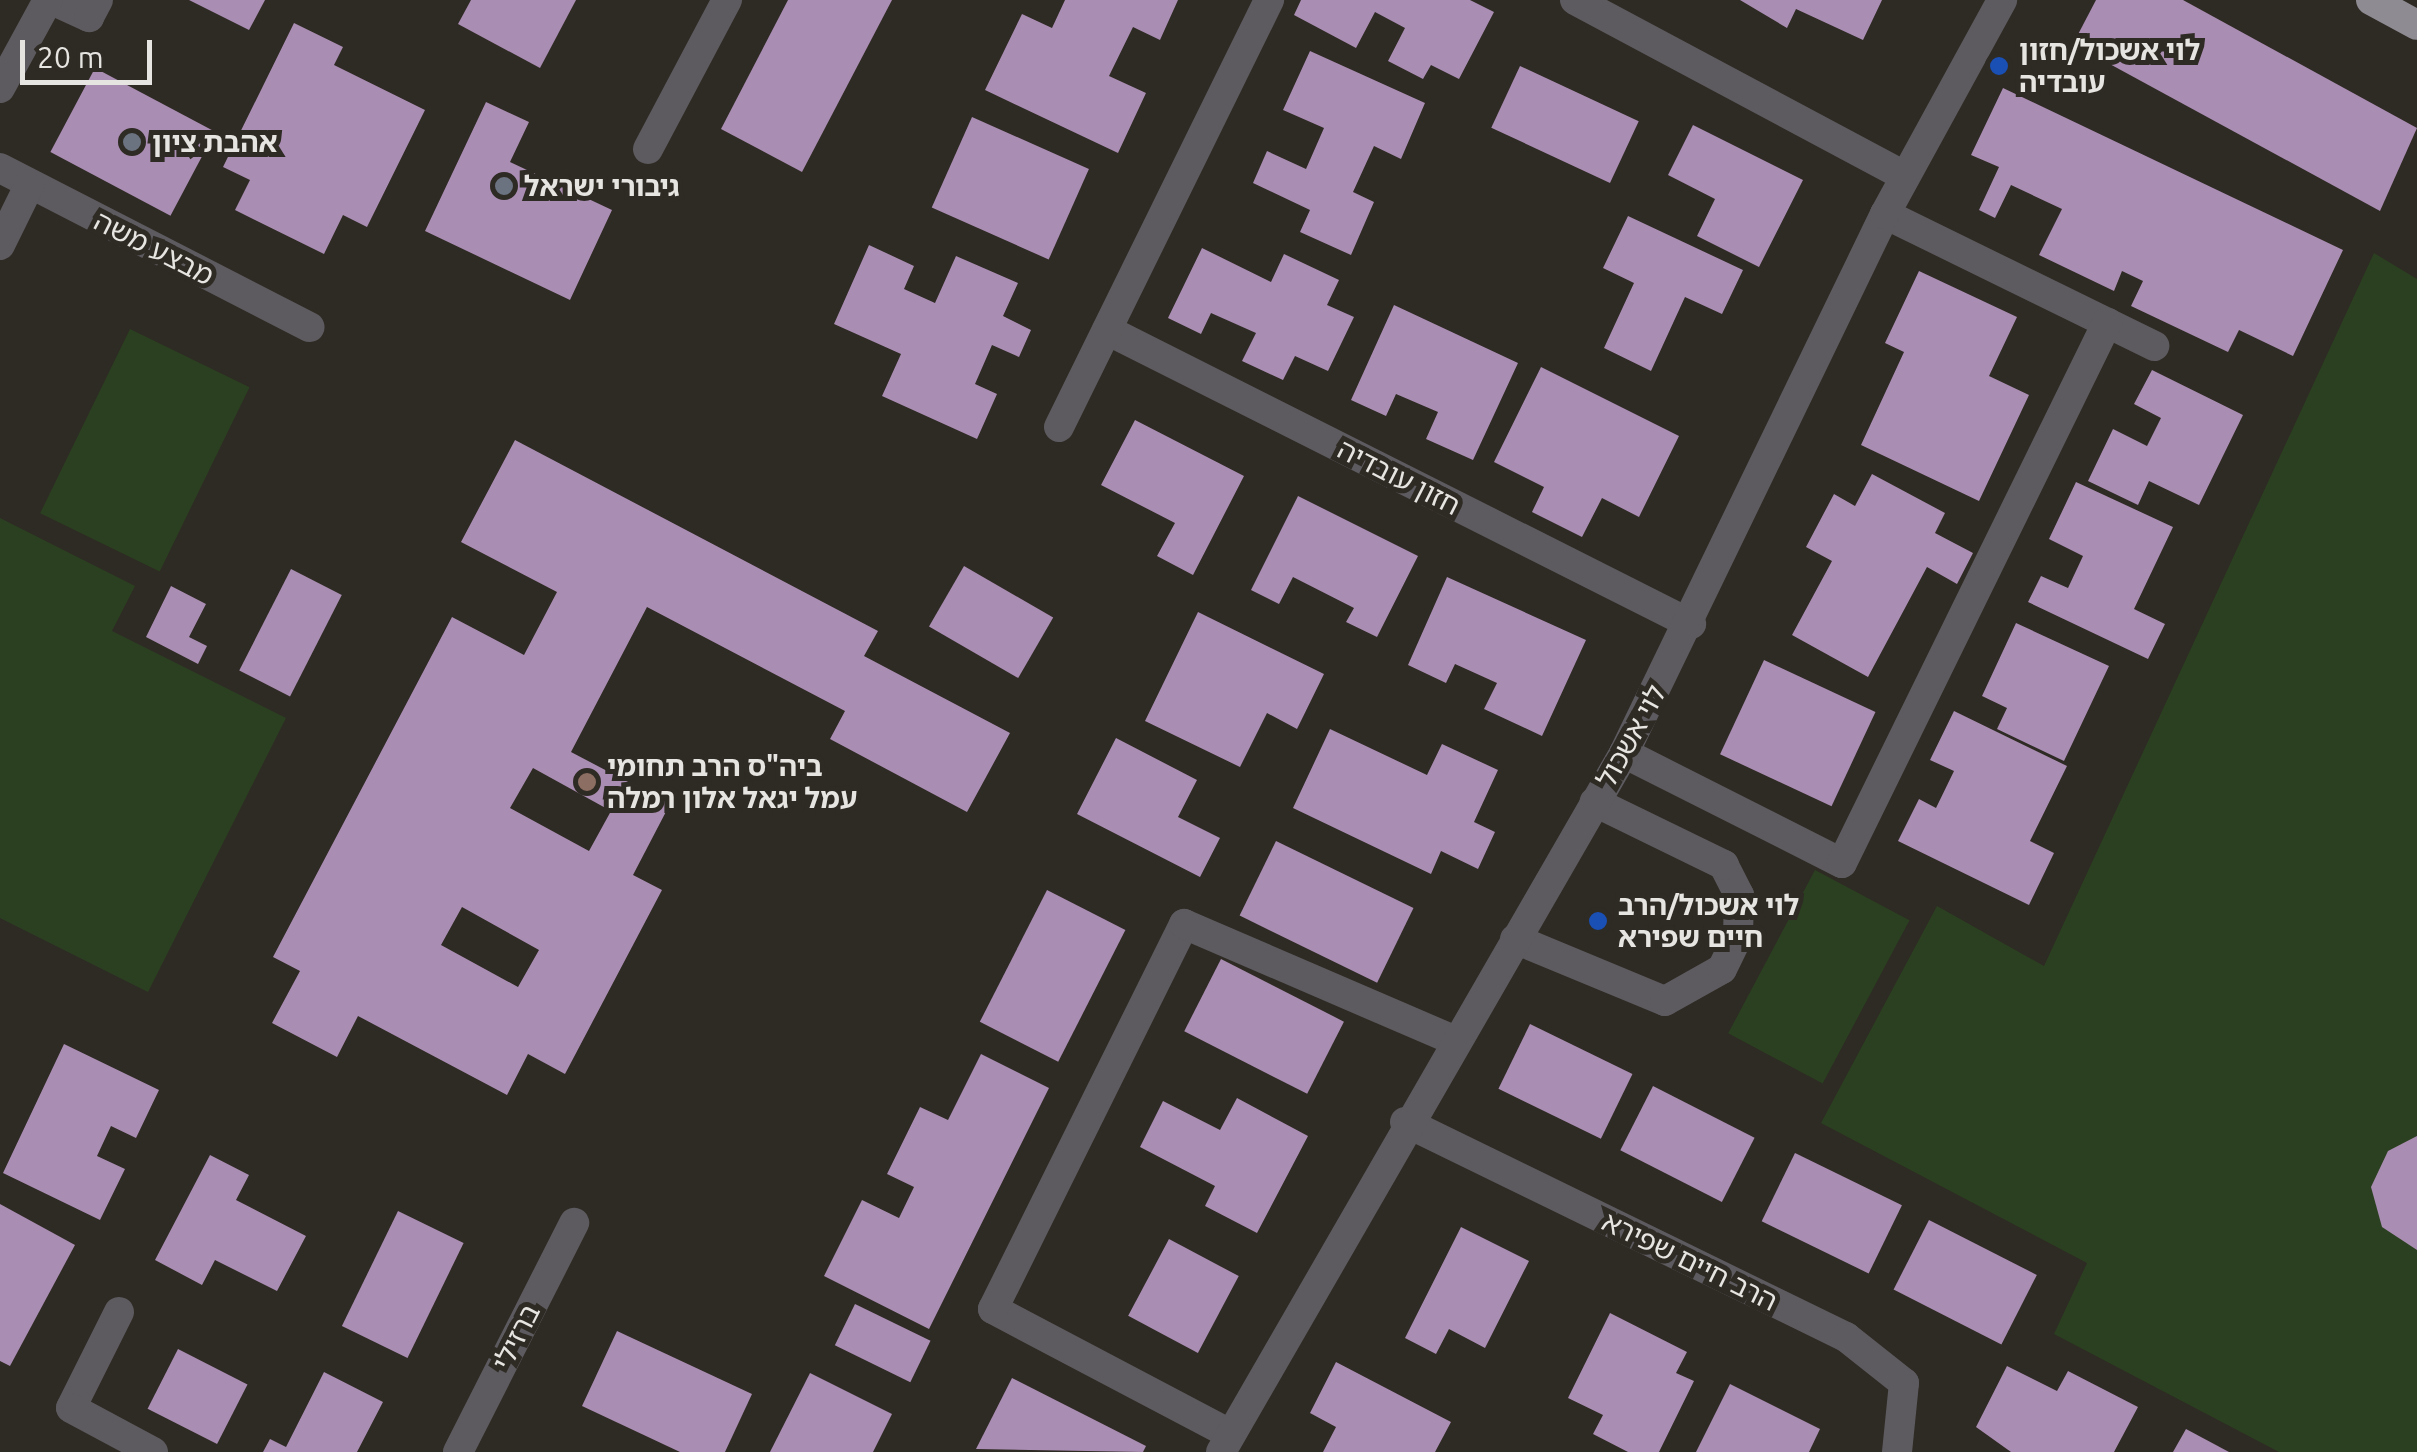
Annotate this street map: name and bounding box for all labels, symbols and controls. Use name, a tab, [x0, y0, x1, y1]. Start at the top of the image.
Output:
scale bar	[25, 20, 158, 82]
place label: לוי אשכול/חזון עובדיה	[2019, 33, 2200, 99]
text: 20 m	[37, 40, 104, 74]
marker: לוי אשכול/חזון עובדיה	[1988, 55, 2010, 77]
place label: אהבת ציון	[152, 125, 278, 159]
marker: אהבת ציון	[121, 131, 143, 153]
place label: גיבורי ישראל	[524, 169, 680, 203]
marker: גיבורי ישראל	[493, 175, 515, 197]
street label: מבצע משה	[89, 204, 219, 292]
street label: חזון עובדיה	[1332, 432, 1466, 522]
street label: לוי אשכול	[1589, 679, 1673, 793]
place label: ביה"ס הרב תחומי עמל יגאל אלון רמלה	[607, 749, 857, 815]
marker: ביה"ס הרב תחומי עמל יגאל אלון רמלה	[576, 771, 598, 793]
place label: לוי אשכול/הרב חיים שפירא	[1618, 888, 1799, 954]
marker: לוי אשכול/הרב חיים שפירא	[1587, 910, 1609, 932]
street label: הרב חיים שפירא	[1597, 1204, 1783, 1318]
street label: ברזילי	[485, 1298, 547, 1376]

